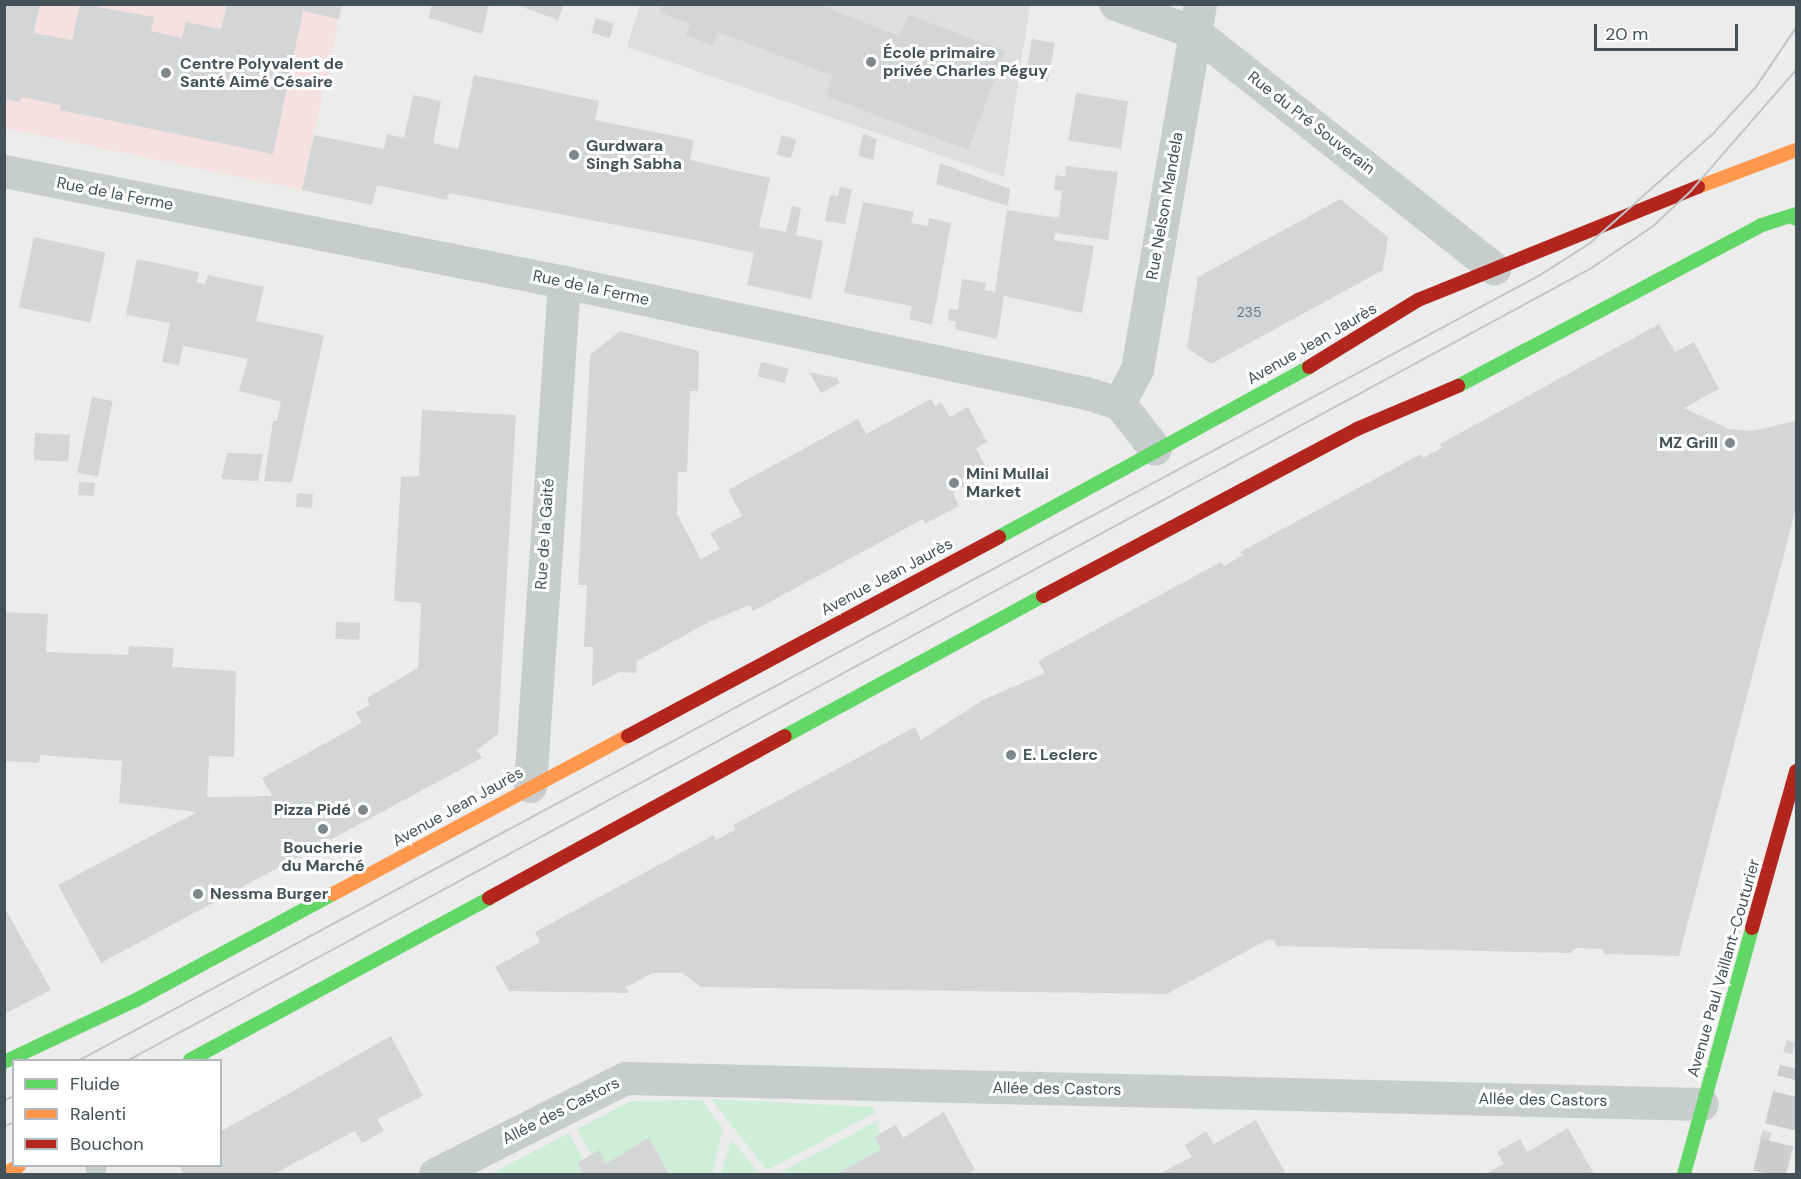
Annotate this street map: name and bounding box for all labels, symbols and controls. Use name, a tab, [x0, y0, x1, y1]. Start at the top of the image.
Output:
scale bar	[1597, 12, 1741, 50]
text: 20 m	[1605, 22, 1648, 46]
place label: École primaire privée Charles Péguy	[883, 43, 1048, 81]
place label: Centre Polyvalent de Santé Aimé Césaire	[180, 54, 344, 92]
marker: École primaire privée Charles Péguy	[864, 55, 878, 69]
marker: Centre Polyvalent de Santé Aimé Césaire	[157, 64, 175, 82]
street label: Rue du Pré Souverain	[1243, 67, 1379, 179]
street label: Rue Nelson Mandela	[1143, 131, 1187, 281]
place label: Gurdwara Singh Sabha	[586, 136, 682, 174]
marker: Gurdwara Singh Sabha	[567, 148, 581, 162]
street label: Rue de la Ferme	[55, 173, 175, 215]
street label: Rue de la Ferme	[531, 266, 651, 310]
street label: Avenue Jean Jaurès	[1244, 299, 1380, 389]
house number: 235	[1237, 304, 1261, 320]
place label: MZ Grill	[1659, 433, 1718, 453]
marker: MZ Grill	[1723, 436, 1737, 450]
place label: Mini Mullai Market	[966, 464, 1049, 502]
marker: Mini Mullai Market	[947, 476, 961, 490]
street label: Rue de la Gaité	[532, 478, 558, 590]
street label: Avenue Jean Jaurès	[818, 534, 956, 620]
place label: E. Leclerc	[1023, 745, 1098, 765]
marker: E. Leclerc	[1004, 748, 1018, 762]
street label: Avenue Jean Jaurès	[389, 763, 527, 851]
place label: Pizza Pidé	[274, 800, 351, 820]
marker: Pizza Pidé	[356, 803, 370, 817]
marker: Boucherie du Marché	[316, 822, 330, 836]
place label: Boucherie du Marché	[281, 838, 365, 876]
street label: Avenue Paul Vaillant-Couturier	[1684, 857, 1764, 1079]
place label: Nessma Burger	[210, 884, 328, 904]
marker: Nessma Burger	[191, 887, 205, 901]
legend	[12, 1059, 222, 1167]
text: Fluide	[70, 1072, 120, 1096]
street label: Allée des Castors	[499, 1073, 623, 1149]
street label: Allée des Castors	[992, 1078, 1122, 1100]
street label: Allée des Castors	[1478, 1089, 1608, 1111]
text: Ralenti	[70, 1102, 126, 1126]
text: Bouchon	[70, 1132, 144, 1156]

